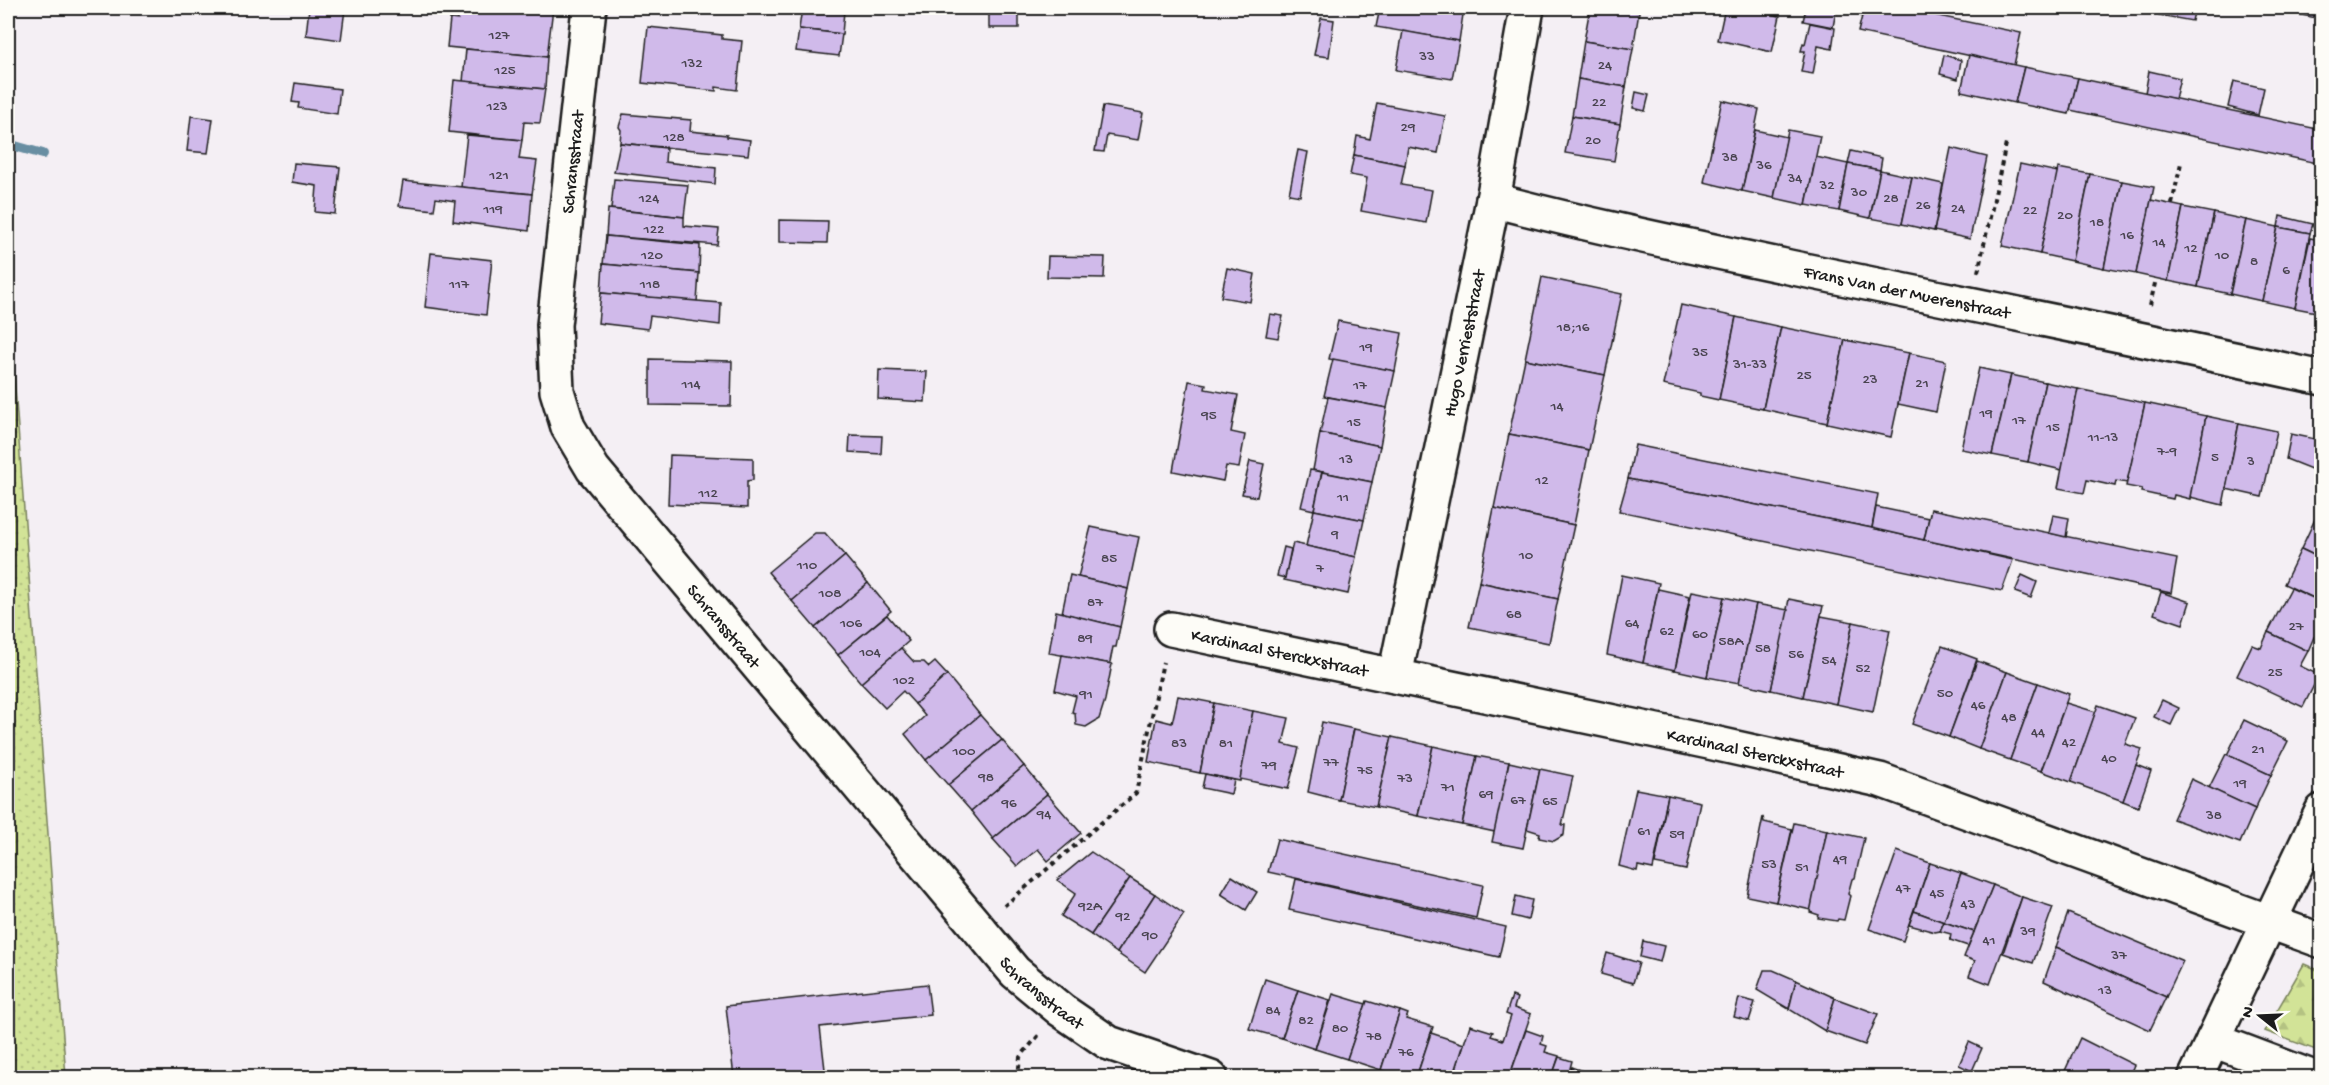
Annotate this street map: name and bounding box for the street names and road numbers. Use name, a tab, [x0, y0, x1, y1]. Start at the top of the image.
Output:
street label: Schransstraat	[559, 108, 591, 215]
street label: Frans Van der Muerenstraat	[1800, 262, 2013, 326]
street label: Hugo Verrieststraat	[1441, 267, 1492, 419]
street label: Schransstraat	[681, 581, 765, 675]
street label: Kardinaal Sterckxstraat	[1189, 625, 1371, 683]
street label: Kardinaal Sterckxstraat	[1664, 725, 1846, 785]
street label: Schransstraat	[994, 953, 1088, 1036]

